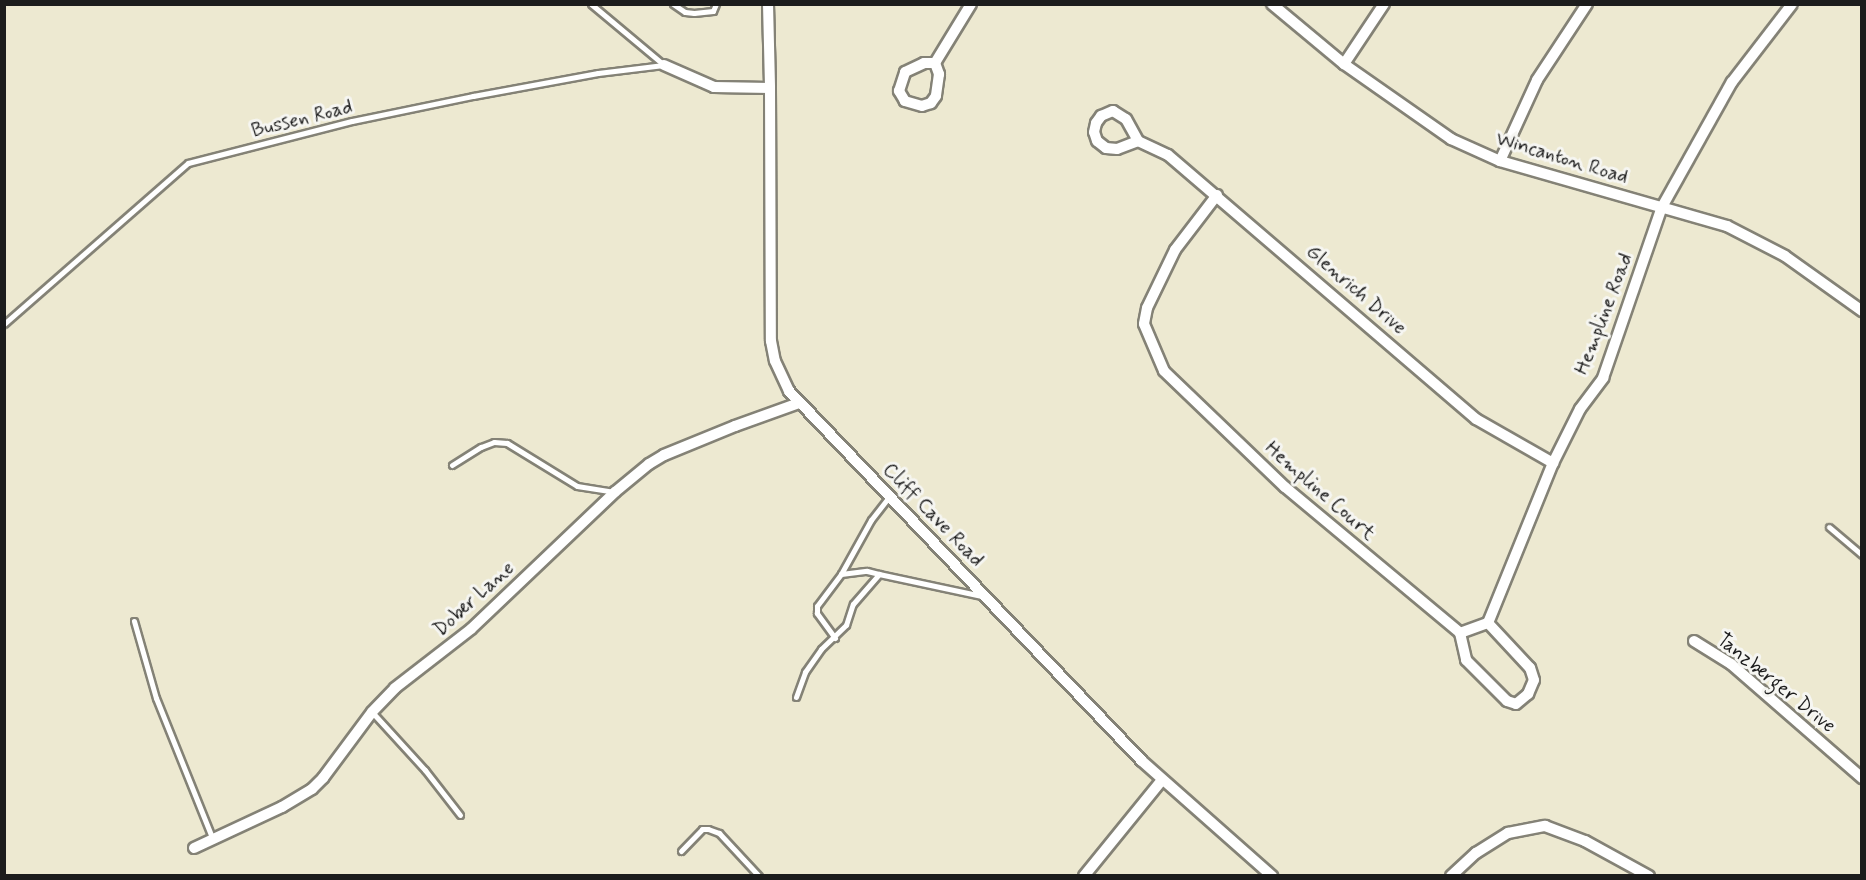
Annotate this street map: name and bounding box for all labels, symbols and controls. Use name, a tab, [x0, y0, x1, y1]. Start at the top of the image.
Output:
street label: Bussen Road	[249, 95, 355, 143]
street label: Wincanton Road	[1493, 127, 1631, 189]
street label: Glenrich Drive	[1301, 240, 1411, 340]
street label: Hempline Road	[1570, 251, 1638, 377]
street label: Hempline Court	[1261, 438, 1379, 544]
street label: Cliff Cave Road	[877, 457, 989, 573]
street label: Dober Lane	[429, 557, 519, 641]
street label: Tanzberger Drive	[1712, 628, 1840, 738]

